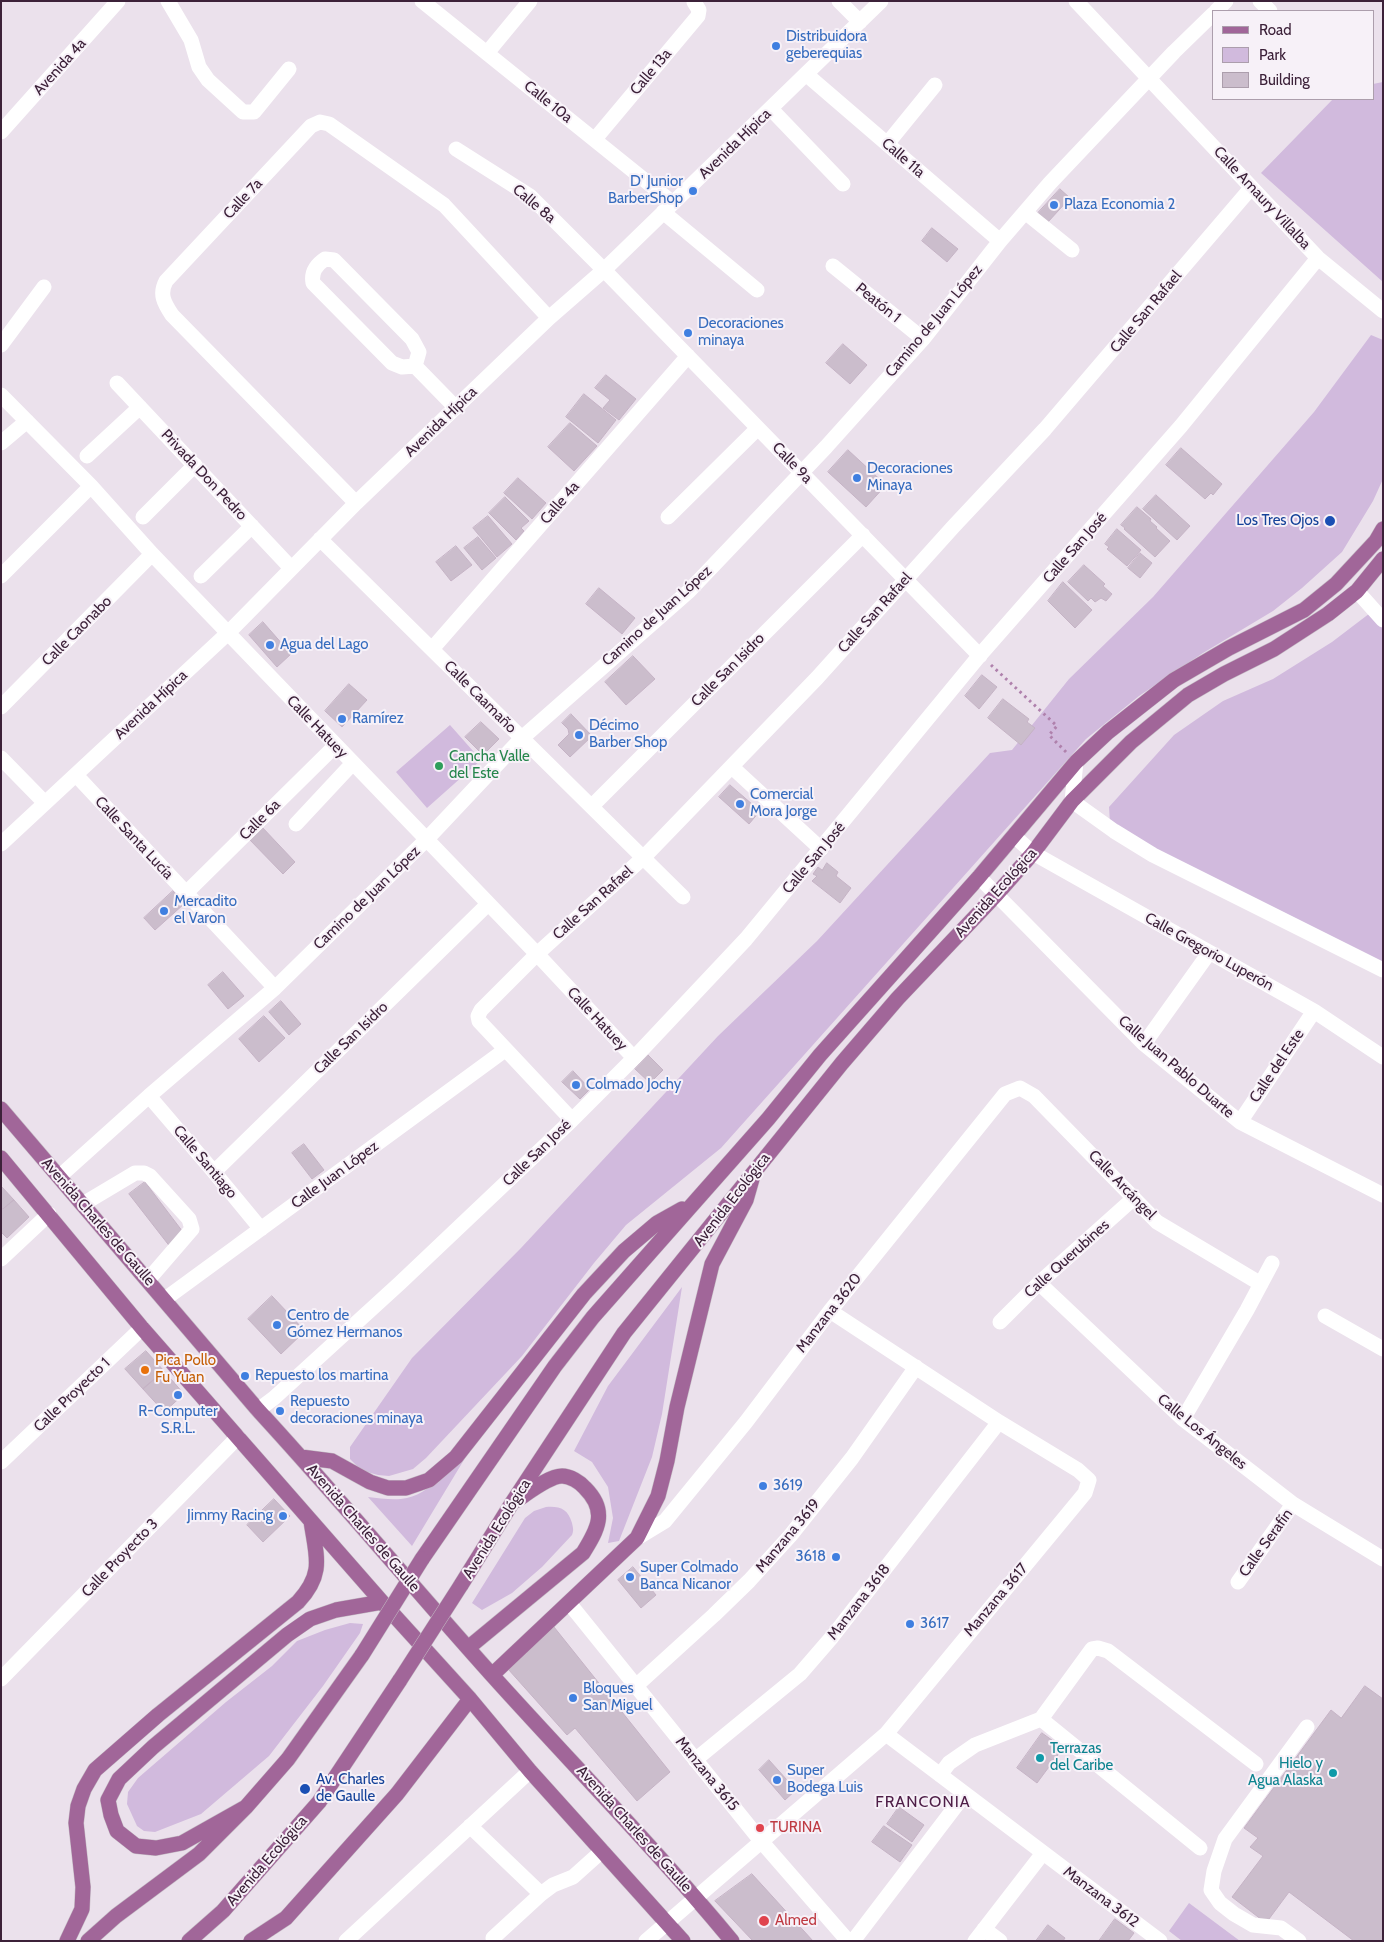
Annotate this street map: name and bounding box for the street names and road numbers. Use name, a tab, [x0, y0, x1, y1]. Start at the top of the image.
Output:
street label: Avenida 4a	[30, 35, 90, 99]
street label: Calle 13a	[627, 45, 675, 99]
street label: Calle 10a	[520, 77, 576, 127]
street label: Avenida Hípica	[695, 105, 775, 183]
street label: Calle 11a	[878, 134, 928, 182]
street label: Calle Amaury Villalba	[1210, 143, 1314, 253]
street label: Calle 7a	[220, 175, 266, 223]
street label: Calle 8a	[509, 181, 559, 227]
street label: Camino de Juan López	[882, 261, 986, 381]
street label: Calle San Rafael	[1106, 267, 1186, 357]
street label: Peatón 1	[852, 279, 904, 327]
street label: Avenida Hípica	[401, 383, 481, 461]
street label: Privada Don Pedro	[157, 426, 251, 524]
street label: Calle 9a	[768, 439, 816, 487]
street label: Calle 4a	[537, 478, 583, 528]
street label: Calle San José	[1039, 509, 1111, 587]
street label: Camino de Juan López	[598, 562, 716, 670]
street label: Calle San Rafael	[834, 569, 916, 657]
street label: Calle Caonabo	[38, 592, 116, 670]
street label: Calle San Isidro	[688, 630, 768, 710]
street label: Calle Caamaño	[440, 657, 520, 737]
street label: Avenida Hípica	[111, 667, 191, 743]
street label: Calle Hatuey	[283, 692, 351, 762]
street label: Calle Santa Lucía	[91, 793, 177, 883]
street label: Calle 6a	[236, 796, 284, 844]
street label: Calle San José	[779, 819, 849, 897]
street label: Camino de Juan López	[310, 842, 424, 954]
street label: Avenida Ecológica	[951, 845, 1041, 941]
street label: Calle San Rafael	[549, 862, 637, 944]
street label: Calle Gregorio Luperón	[1141, 909, 1277, 995]
street label: Calle Hatuey	[563, 984, 631, 1054]
street label: Calle San Isidro	[310, 998, 392, 1078]
street label: Calle Juan Pablo Duarte	[1115, 1012, 1237, 1122]
street label: Calle del Este	[1246, 1026, 1308, 1106]
street label: Calle San José	[499, 1116, 575, 1190]
street label: Calle Santiago	[169, 1122, 241, 1202]
street label: Calle Juan López	[288, 1137, 382, 1213]
street label: Calle Arcángel	[1084, 1147, 1160, 1223]
street label: Avenida Ecológica	[690, 1150, 774, 1250]
street label: Avenida Charles de Gaulle	[38, 1154, 158, 1290]
street label: Calle Querubines	[1021, 1216, 1113, 1302]
street label: Manzana 3620	[792, 1270, 866, 1356]
street label: Calle Proyecto 1	[30, 1354, 114, 1436]
street label: Calle Los Ángeles	[1154, 1390, 1250, 1474]
street label: Avenida Charles de Gaulle	[303, 1460, 423, 1596]
street label: Avenida Ecológica	[459, 1476, 535, 1582]
street label: Manzana 3619	[752, 1495, 824, 1577]
street label: Calle Serafín	[1235, 1506, 1297, 1580]
street label: Calle Proyecto 3	[78, 1515, 162, 1601]
street label: Manzana 3618	[824, 1560, 894, 1644]
street label: Manzana 3617	[960, 1560, 1032, 1640]
street label: Manzana 3615	[672, 1733, 742, 1815]
street label: Avenida Charles de Gaulle	[573, 1762, 695, 1896]
street label: Avenida Ecológica	[223, 1812, 311, 1910]
street label: Manzana 3612	[1060, 1863, 1142, 1931]

